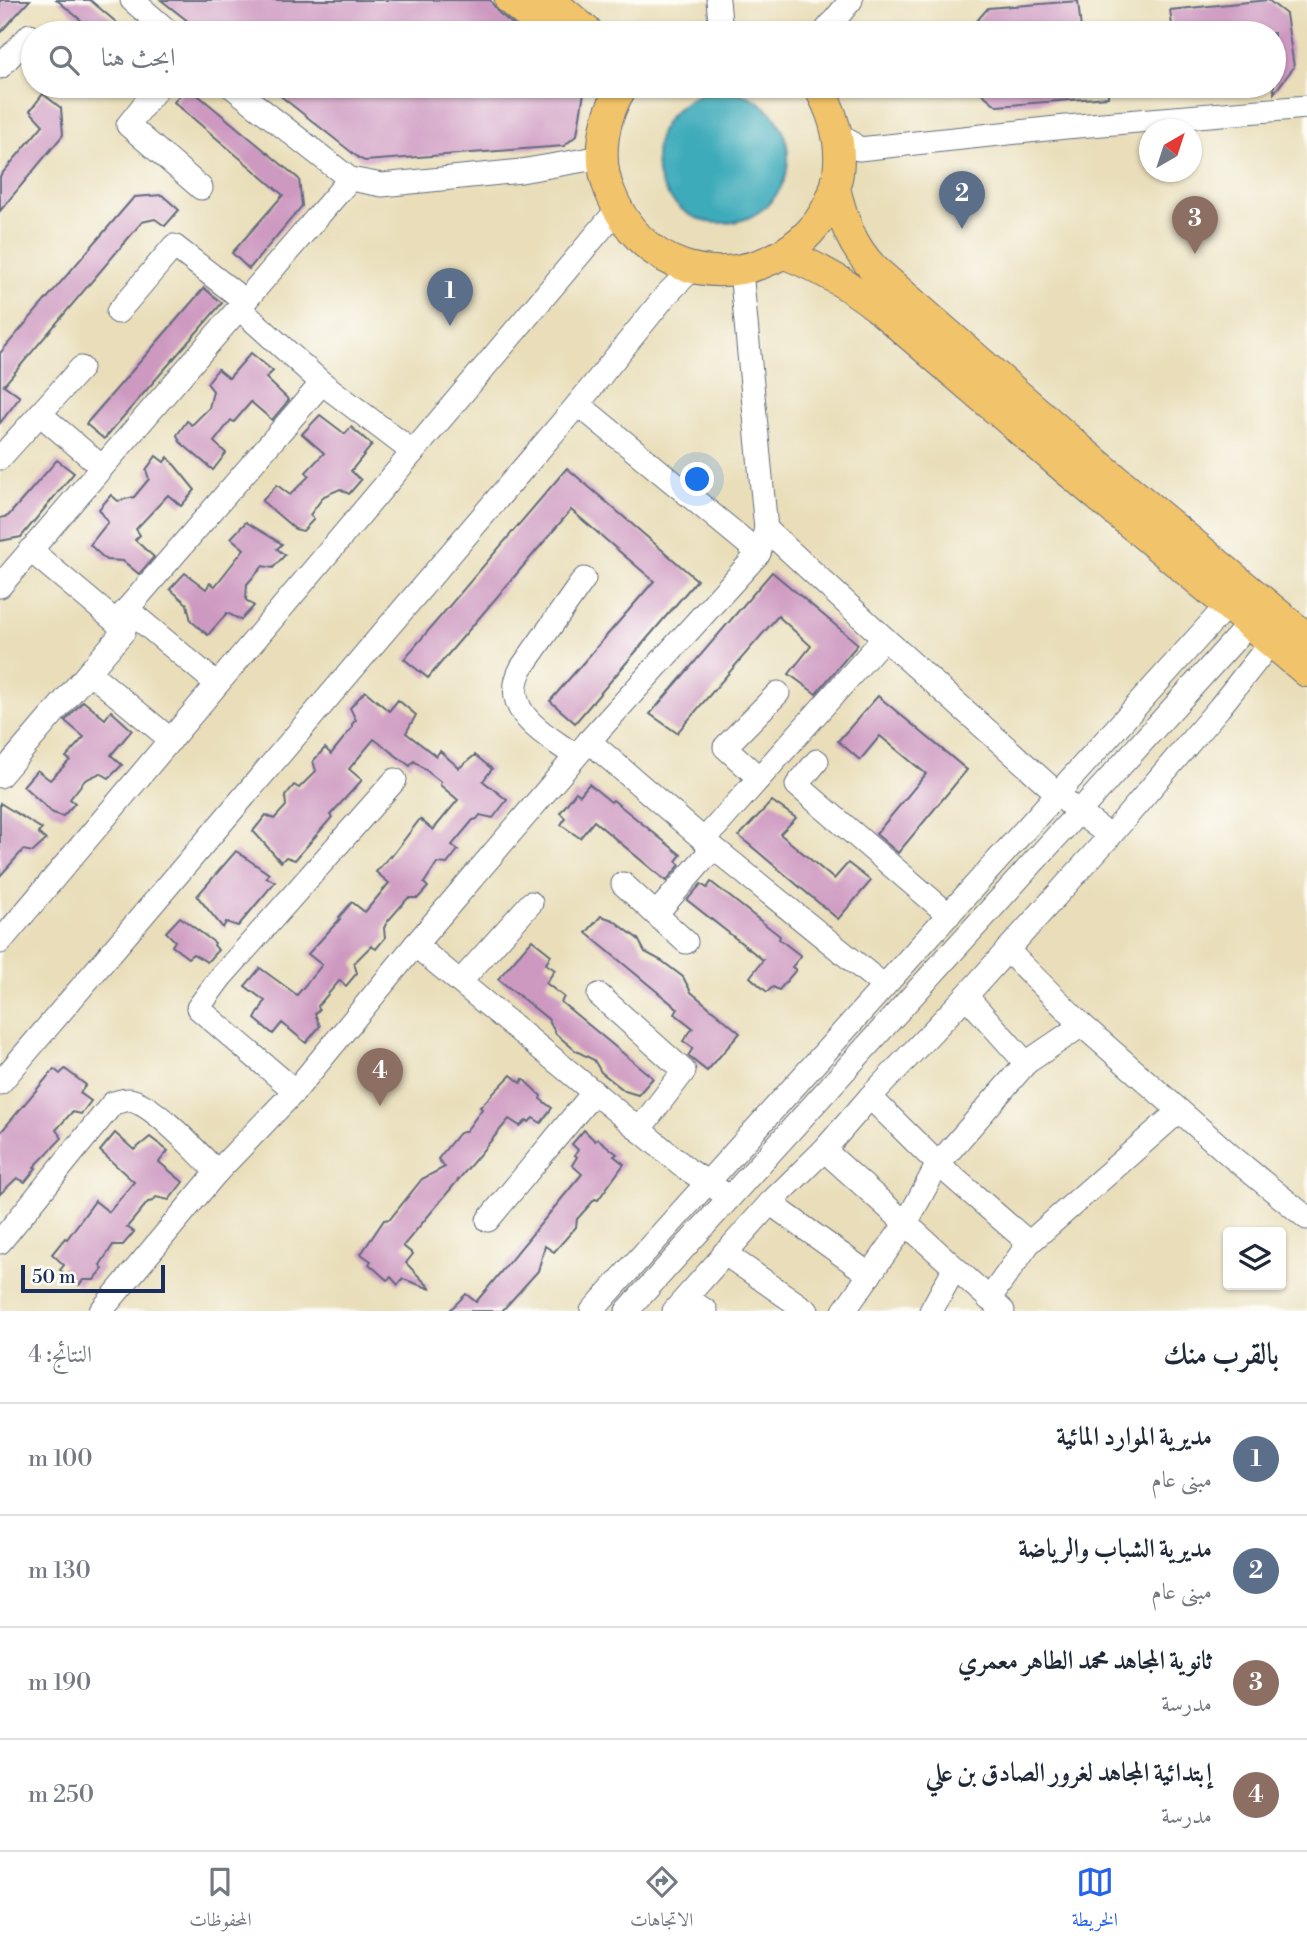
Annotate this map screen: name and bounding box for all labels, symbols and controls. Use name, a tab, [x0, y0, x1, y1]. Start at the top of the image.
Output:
search box	[21, 21, 1286, 98]
icon: search	[45, 41, 83, 79]
text: ابحث هنا	[101, 42, 176, 74]
north arrow	[1139, 119, 1202, 182]
pin: 2	[939, 171, 985, 229]
pin: 3	[1172, 196, 1218, 254]
pin: 1	[427, 268, 473, 326]
your location	[680, 462, 714, 496]
pin: 4	[357, 1048, 403, 1106]
map controls	[1223, 1227, 1286, 1290]
button: layers	[1223, 1227, 1286, 1290]
scale bar	[21, 1262, 164, 1294]
text: 50 m	[32, 1265, 76, 1289]
text: بالقرب منك	[1163, 1336, 1279, 1374]
text: النتائج: 4	[28, 1341, 92, 1369]
text: مديرية الموارد المائية	[1056, 1421, 1212, 1453]
text: 100 m	[28, 1445, 93, 1473]
text: 1	[1250, 1445, 1262, 1473]
text: مبنى عام	[1151, 1466, 1212, 1494]
text: مديرية الشباب والرياضة	[1018, 1533, 1212, 1565]
text: 130 m	[28, 1557, 91, 1585]
text: 2	[1249, 1557, 1263, 1585]
text: مبنى عام	[1151, 1578, 1212, 1606]
text: ثانوية المجاهد محمد الطاهر معمري	[958, 1645, 1212, 1677]
text: 190 m	[28, 1669, 91, 1697]
text: 3	[1249, 1669, 1263, 1697]
text: مدرسة	[1161, 1690, 1212, 1718]
text: إبتدائية المجاهد لغرور الصادق بن علي	[925, 1757, 1212, 1789]
text: 250 m	[28, 1781, 94, 1809]
text: 4	[1248, 1781, 1264, 1809]
text: مدرسة	[1161, 1802, 1212, 1830]
tab: المحفوظات	[189, 1863, 252, 1938]
tab: الاتجاهات	[630, 1863, 693, 1938]
tab: الخريطة	[1072, 1863, 1118, 1938]

